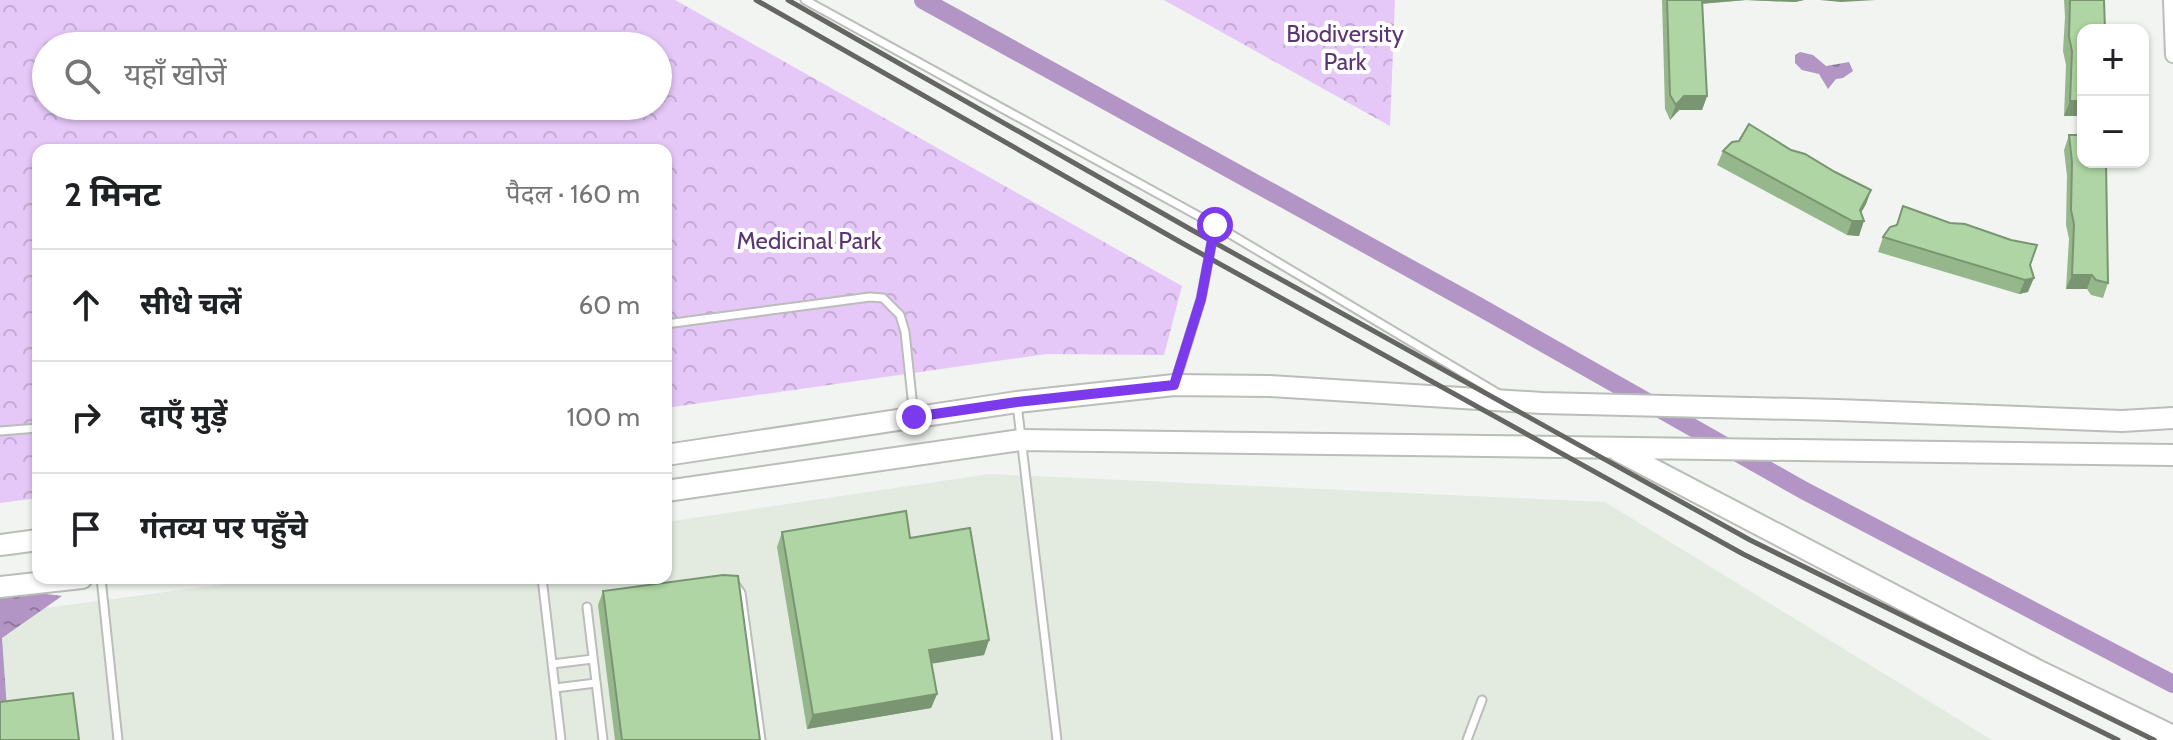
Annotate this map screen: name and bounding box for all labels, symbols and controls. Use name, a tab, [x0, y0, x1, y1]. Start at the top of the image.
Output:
park label: Biodiversity Park	[1286, 19, 1404, 76]
map controls	[2077, 24, 2149, 168]
button: +	[2077, 24, 2149, 96]
search box	[32, 32, 672, 120]
icon: search	[60, 54, 104, 98]
text: यहाँ खोजें	[124, 56, 226, 93]
button: −	[2077, 96, 2149, 168]
text: 2 मिनट	[64, 173, 161, 215]
text: पैदल · 160 m	[506, 178, 640, 210]
route start	[1197, 207, 1233, 243]
park label: Medicinal Park	[736, 226, 882, 255]
icon: ahead	[64, 283, 108, 327]
text: सीधे चलें	[140, 285, 241, 322]
text: 60 m	[578, 289, 640, 321]
icon: right	[64, 395, 108, 439]
text: दाएँ मुड़ें	[140, 397, 227, 434]
route end	[896, 399, 932, 435]
text: 100 m	[567, 401, 640, 433]
icon: arrive	[64, 507, 108, 551]
text: गंतव्य पर पहुँचे	[140, 509, 308, 546]

